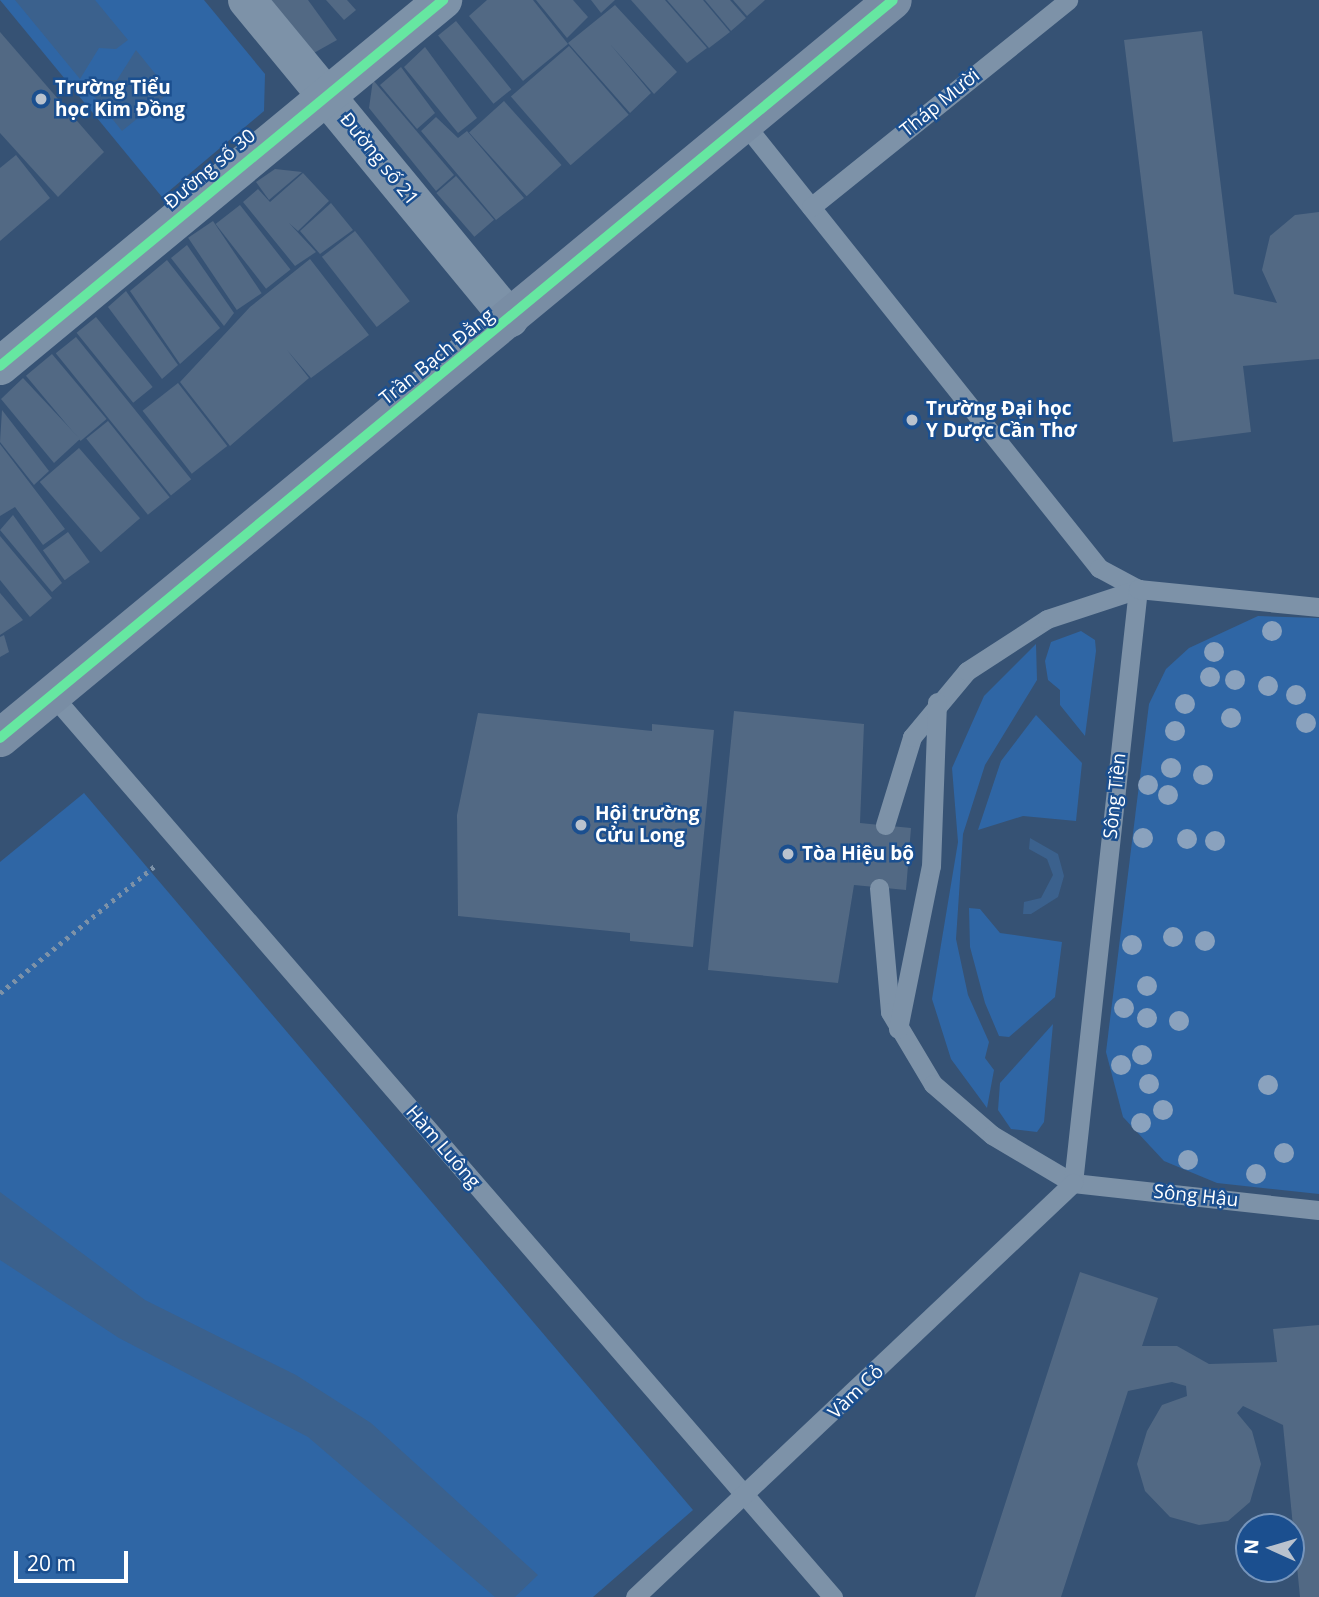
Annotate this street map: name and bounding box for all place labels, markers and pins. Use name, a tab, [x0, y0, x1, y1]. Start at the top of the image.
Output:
place label: Trường Tiểu học Kim Đồng	[55, 77, 185, 121]
marker: Trường Tiểu học Kim Đồng	[33, 91, 49, 107]
place label: Trường Đại học Y Dược Cần Thơ	[926, 398, 1076, 442]
marker: Trường Đại học Y Dược Cần Thơ	[904, 412, 920, 428]
place label: Hội trường Cửu Long	[595, 803, 699, 847]
marker: Hội trường Cửu Long	[573, 817, 589, 833]
place label: Tòa Hiệu bộ	[802, 843, 914, 865]
marker: Tòa Hiệu bộ	[780, 846, 796, 862]

